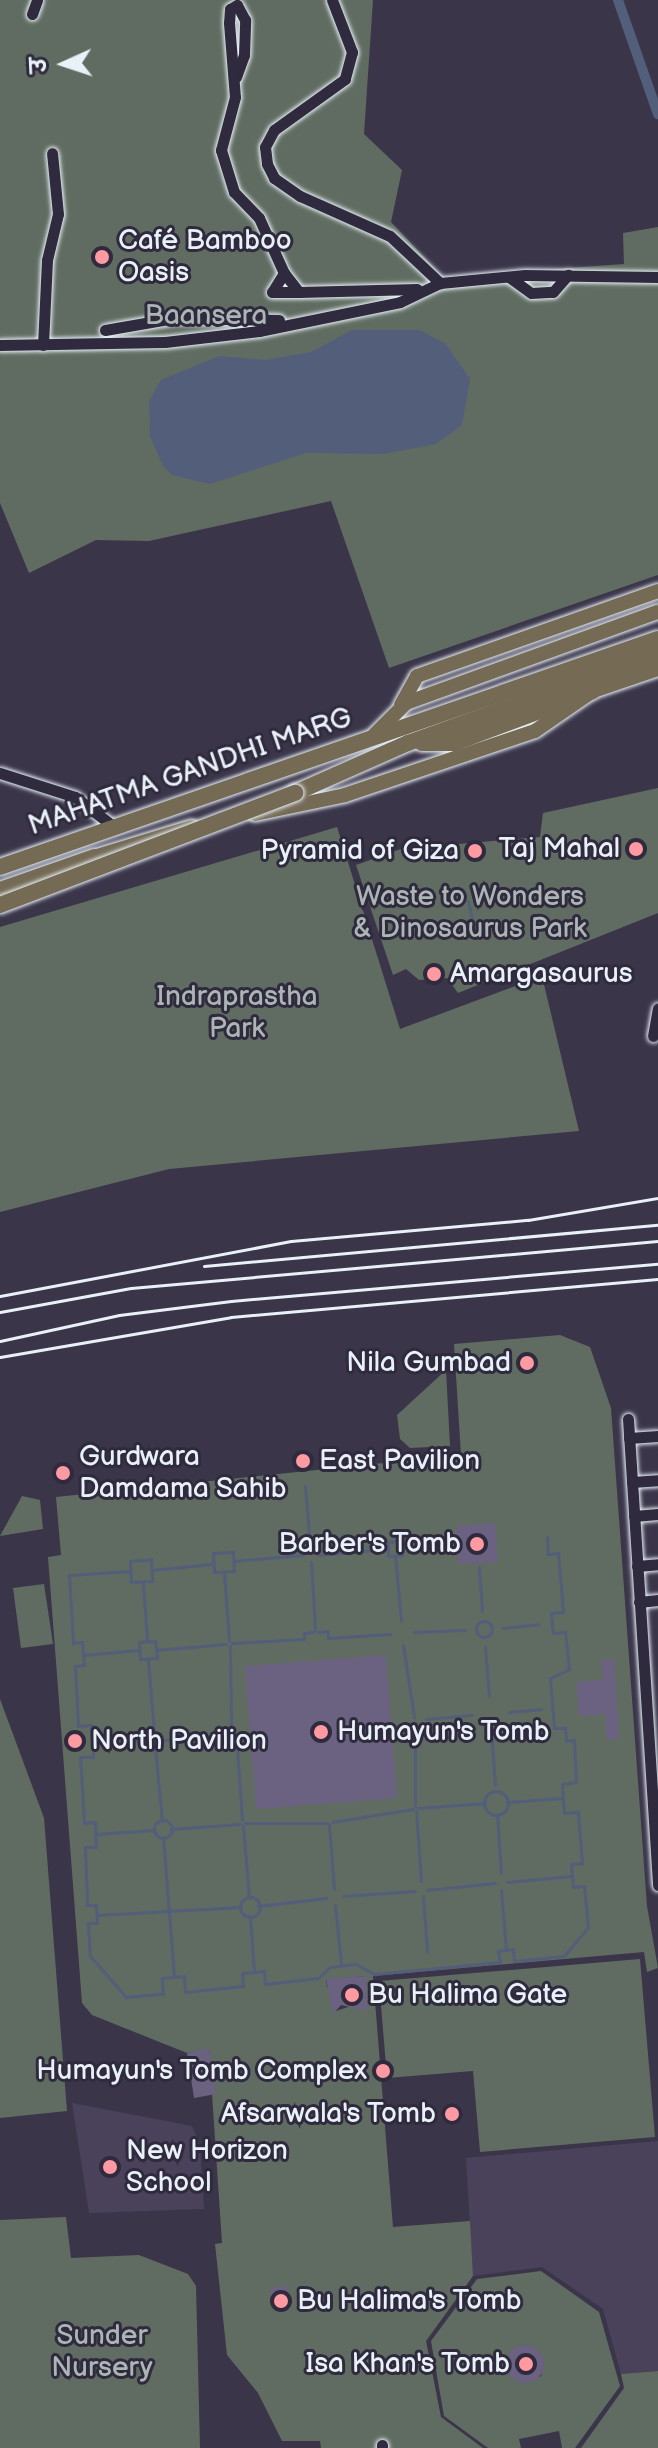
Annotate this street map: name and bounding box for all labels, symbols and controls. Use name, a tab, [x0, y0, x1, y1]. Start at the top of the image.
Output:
north arrow	[24, 24, 104, 104]
text: उ	[26, 57, 53, 73]
place label: Café Bamboo Oasis	[118, 224, 292, 290]
marker: Café Bamboo Oasis	[93, 248, 111, 266]
park label: Baansera	[145, 299, 267, 333]
street label: MAHATMA GANDHI MARG	[24, 701, 356, 843]
place label: Taj Mahal	[498, 832, 620, 866]
place label: Pyramid of Giza	[260, 834, 459, 868]
marker: Taj Mahal	[627, 840, 645, 858]
marker: Pyramid of Giza	[466, 842, 484, 860]
park label: Waste to Wonders & Dinosaurus Park	[353, 880, 587, 946]
place label: Amargasaurus	[450, 957, 633, 991]
marker: Amargasaurus	[425, 965, 443, 983]
park label: Indraprastha Park	[156, 980, 318, 1046]
place label: Nila Gumbad	[346, 1346, 511, 1380]
marker: Nila Gumbad	[518, 1354, 536, 1372]
place label: Gurdwara Damdama Sahib	[79, 1440, 287, 1506]
place label: East Pavilion	[319, 1444, 480, 1478]
marker: East Pavilion	[294, 1452, 312, 1470]
marker: Gurdwara Damdama Sahib	[54, 1464, 72, 1482]
place label: Barber's Tomb	[278, 1527, 461, 1561]
marker: Barber's Tomb	[468, 1535, 486, 1553]
place label: Humayun's Tomb	[337, 1715, 550, 1749]
marker: Humayun's Tomb	[312, 1723, 330, 1741]
place label: North Pavilion	[91, 1724, 267, 1758]
marker: North Pavilion	[66, 1732, 84, 1750]
place label: Bu Halima Gate	[368, 1978, 567, 2012]
marker: Bu Halima Gate	[343, 1986, 361, 2004]
place label: Humayun's Tomb Complex	[36, 2054, 367, 2088]
marker: Humayun's Tomb Complex	[374, 2062, 392, 2080]
place label: Afsarwala's Tomb	[220, 2097, 436, 2131]
marker: Afsarwala's Tomb	[443, 2105, 461, 2123]
place label: New Horizon School	[126, 2134, 288, 2200]
marker: New Horizon School	[101, 2158, 119, 2176]
place label: Bu Halima's Tomb	[297, 2284, 522, 2318]
marker: Bu Halima's Tomb	[272, 2292, 290, 2310]
park label: Sunder Nursery	[51, 2319, 153, 2385]
place label: Isa Khan's Tomb	[305, 2347, 510, 2381]
marker: Isa Khan's Tomb	[517, 2355, 535, 2373]

